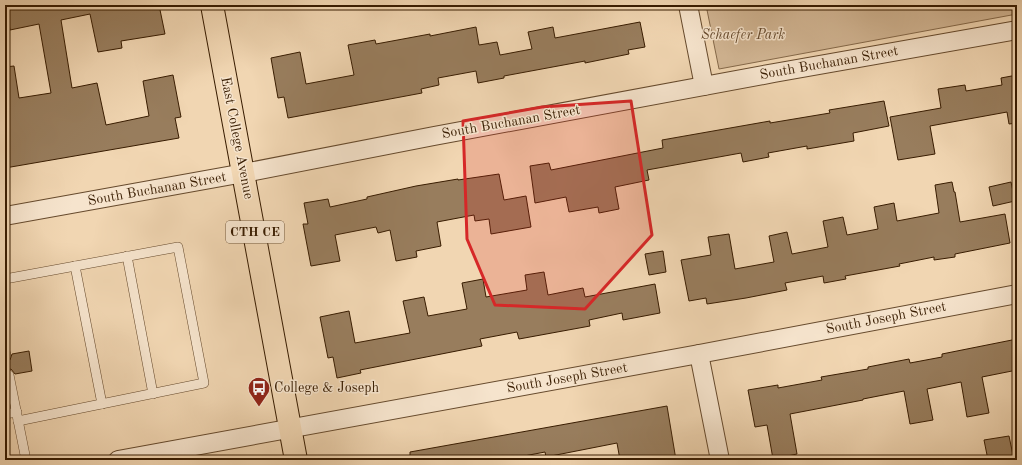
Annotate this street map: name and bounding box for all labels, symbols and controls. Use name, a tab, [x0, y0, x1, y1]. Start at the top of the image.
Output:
park label: Schaefer Park	[701, 28, 785, 43]
street label: South Buchanan Street	[759, 44, 899, 82]
street label: East College Avenue	[218, 76, 256, 200]
street label: South Buchanan Street	[441, 103, 581, 141]
street label: South Buchanan Street	[87, 170, 227, 208]
road number: CTH CE	[226, 221, 284, 243]
street label: South Joseph Street	[825, 299, 948, 337]
street label: South Joseph Street	[505, 360, 629, 396]
bus stop icon: College & Joseph	[246, 375, 272, 408]
place label: College & Joseph	[274, 381, 379, 395]

